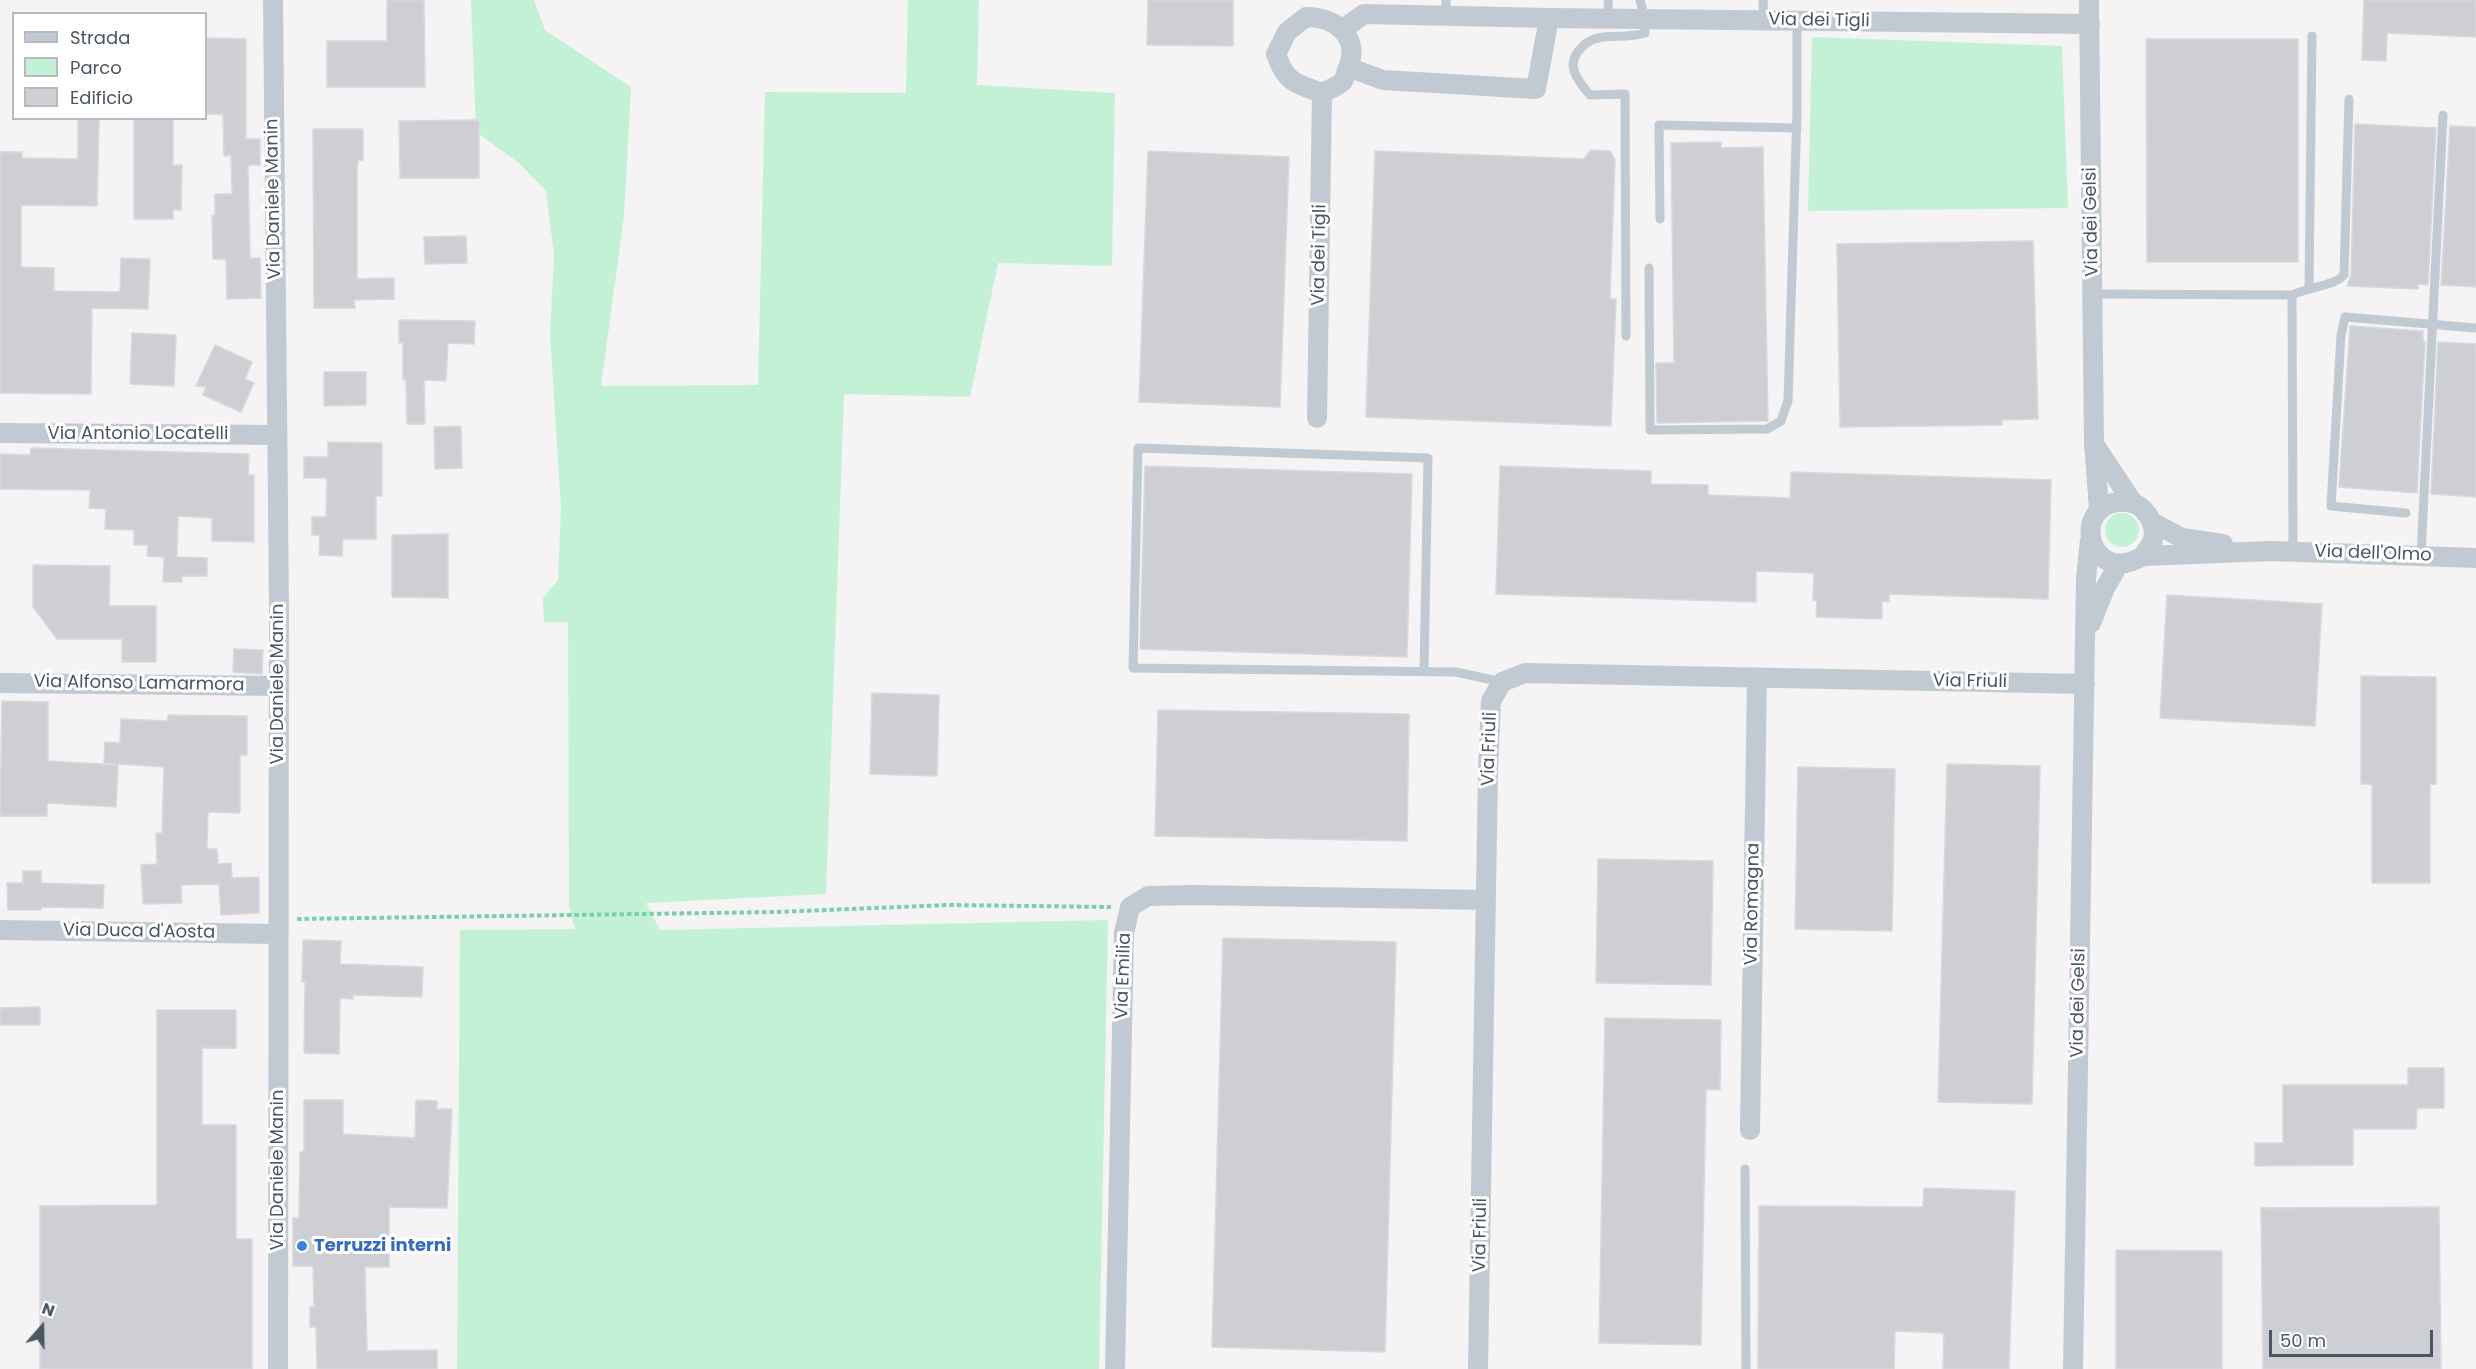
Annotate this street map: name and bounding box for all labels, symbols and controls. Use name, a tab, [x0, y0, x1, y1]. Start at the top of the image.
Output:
street label: Via dei Tigli	[1768, 9, 1870, 33]
legend	[12, 12, 207, 120]
text: Strada	[70, 25, 130, 50]
text: Parco	[70, 55, 122, 80]
text: Edificio	[70, 85, 133, 110]
street label: Via Daniele Manin	[262, 118, 286, 280]
street label: Via dei Gelsi	[2080, 167, 2104, 277]
street label: Via dei Tigli	[1308, 204, 1332, 306]
street label: Via Antonio Locatelli	[48, 423, 228, 445]
street label: Via dell'Olmo	[2314, 541, 2432, 567]
street label: Via Daniele Manin	[267, 603, 289, 765]
street label: Via Alfonso Lamarmora	[33, 671, 245, 697]
street label: Via Friuli	[1933, 671, 2007, 693]
street label: Via Friuli	[1478, 712, 1502, 786]
street label: Via Romagna	[1741, 843, 1765, 965]
street label: Via Duca d'Aosta	[63, 920, 215, 944]
street label: Via Emilia	[1112, 932, 1136, 1020]
street label: Via dei Gelsi	[2067, 948, 2091, 1058]
street label: Via Daniele Manin	[267, 1089, 289, 1251]
street label: Via Friuli	[1470, 1198, 1492, 1272]
place label: Terruzzi interni	[314, 1235, 451, 1257]
marker: Terruzzi interni	[295, 1239, 309, 1253]
north arrow	[12, 1297, 72, 1357]
text: N	[39, 1297, 58, 1322]
scale bar	[2272, 1318, 2436, 1356]
text: 50 m	[2280, 1328, 2326, 1353]

